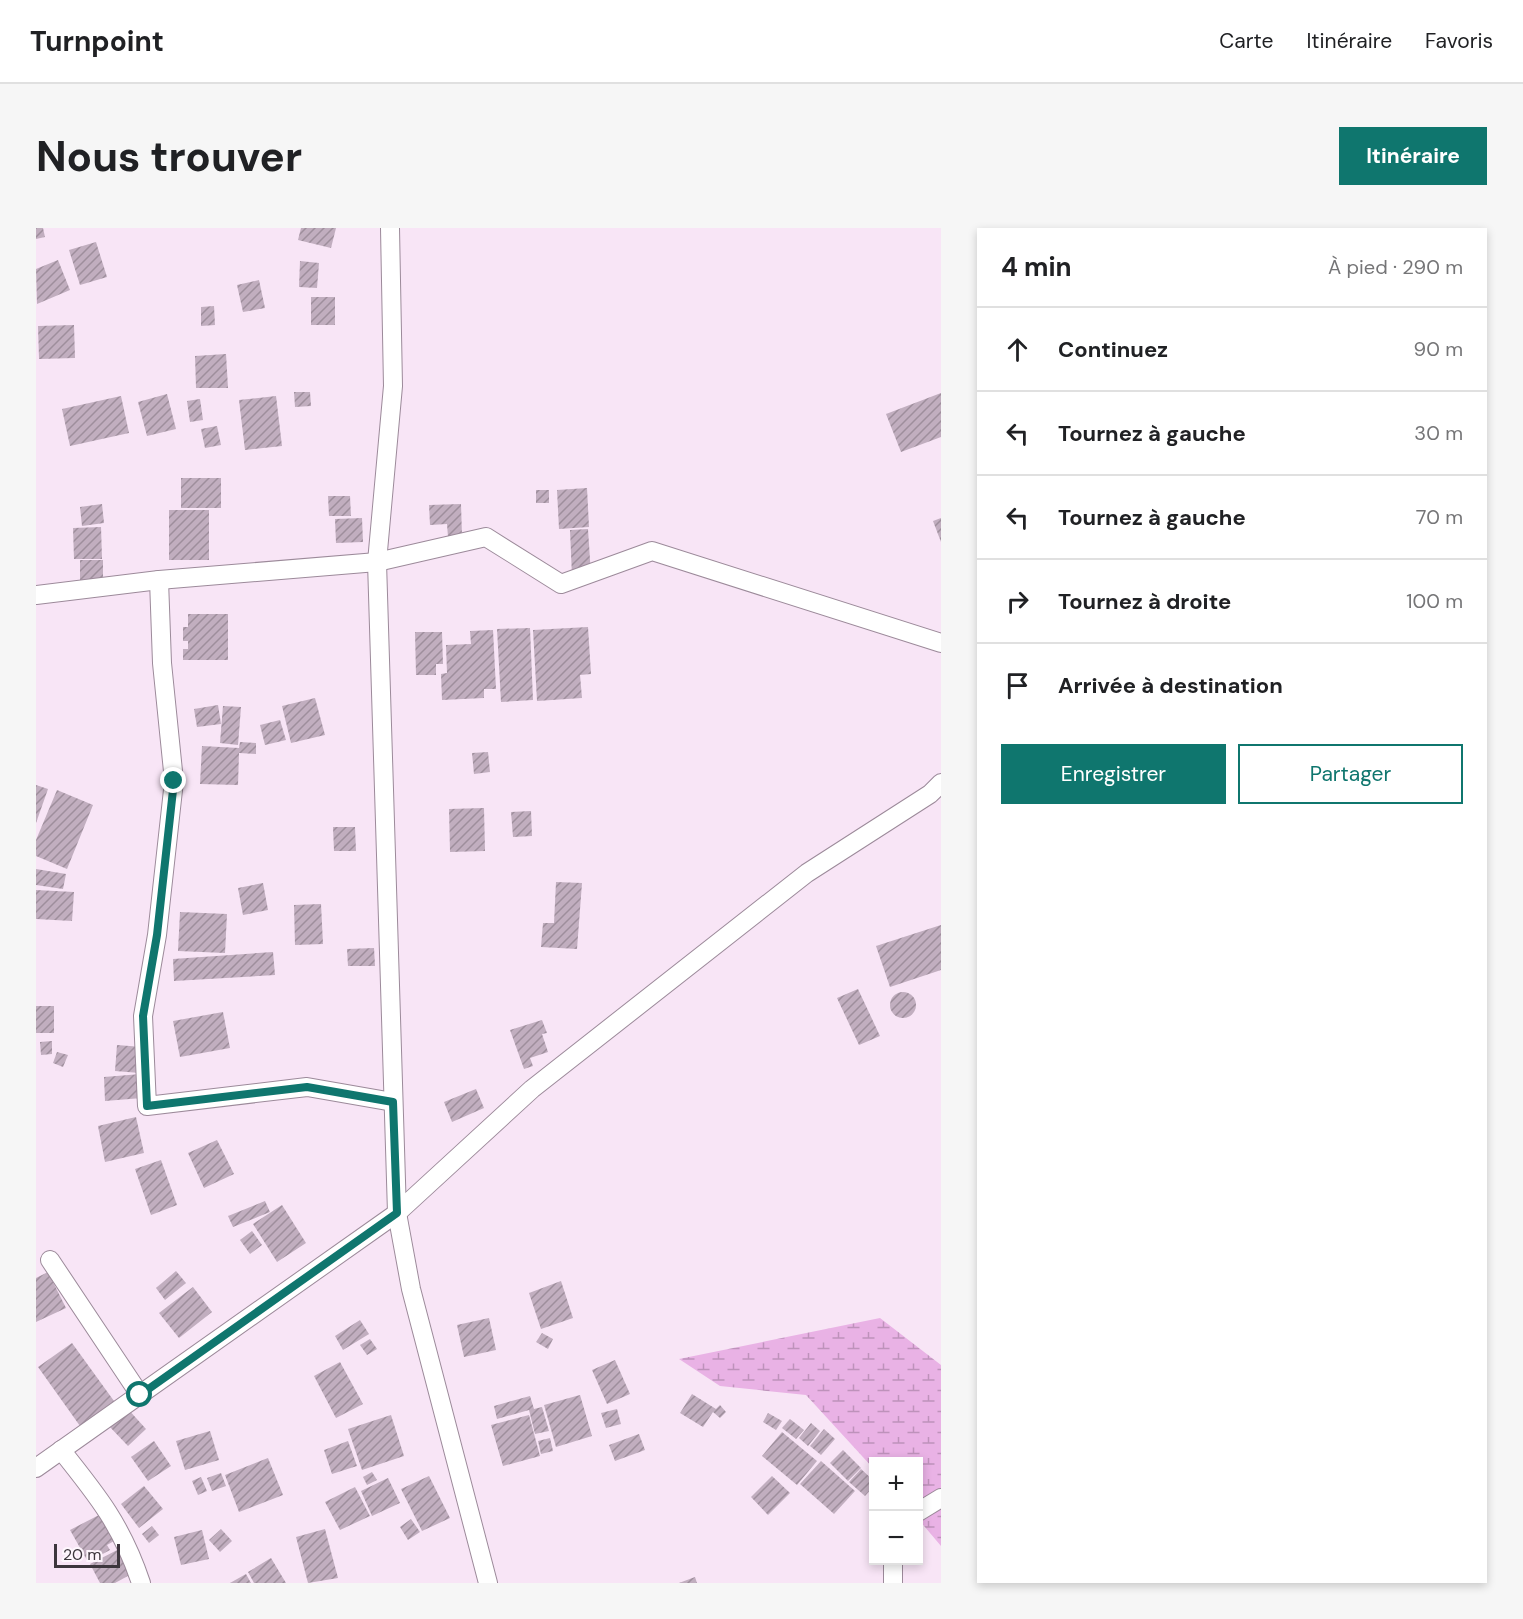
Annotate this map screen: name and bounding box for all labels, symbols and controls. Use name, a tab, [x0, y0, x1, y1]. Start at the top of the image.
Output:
text: Turnpoint	[30, 23, 164, 60]
text: Carte	[1219, 27, 1273, 55]
text: Itinéraire	[1306, 27, 1392, 55]
text: Favoris	[1425, 27, 1493, 55]
button: Itinéraire	[1339, 127, 1487, 185]
text: Nous trouver	[36, 129, 302, 184]
text: 4 min	[1001, 250, 1072, 284]
text: À pied · 290 m	[1328, 254, 1463, 280]
icon: ahead	[1001, 333, 1034, 366]
text: Continuez	[1058, 335, 1168, 364]
text: 90 m	[1414, 336, 1463, 362]
icon: left	[1001, 417, 1034, 450]
text: Tournez à gauche	[1058, 419, 1246, 448]
text: 30 m	[1414, 420, 1463, 446]
icon: left	[1001, 501, 1034, 534]
text: Tournez à gauche	[1058, 503, 1246, 532]
text: 70 m	[1416, 504, 1463, 530]
icon: right	[1001, 585, 1034, 618]
text: Tournez à droite	[1058, 587, 1231, 616]
text: 100 m	[1406, 588, 1463, 614]
icon: arrive	[1001, 669, 1034, 702]
text: Arrivée à destination	[1058, 671, 1283, 700]
button: Enregistrer	[1001, 744, 1226, 804]
button: Partager	[1238, 744, 1463, 804]
route end	[160, 767, 186, 793]
route start	[126, 1381, 152, 1407]
map controls	[869, 1457, 923, 1565]
button: +	[869, 1457, 923, 1511]
button: −	[869, 1511, 923, 1565]
scale bar	[54, 1541, 120, 1568]
text: 20 m	[63, 1544, 102, 1565]

